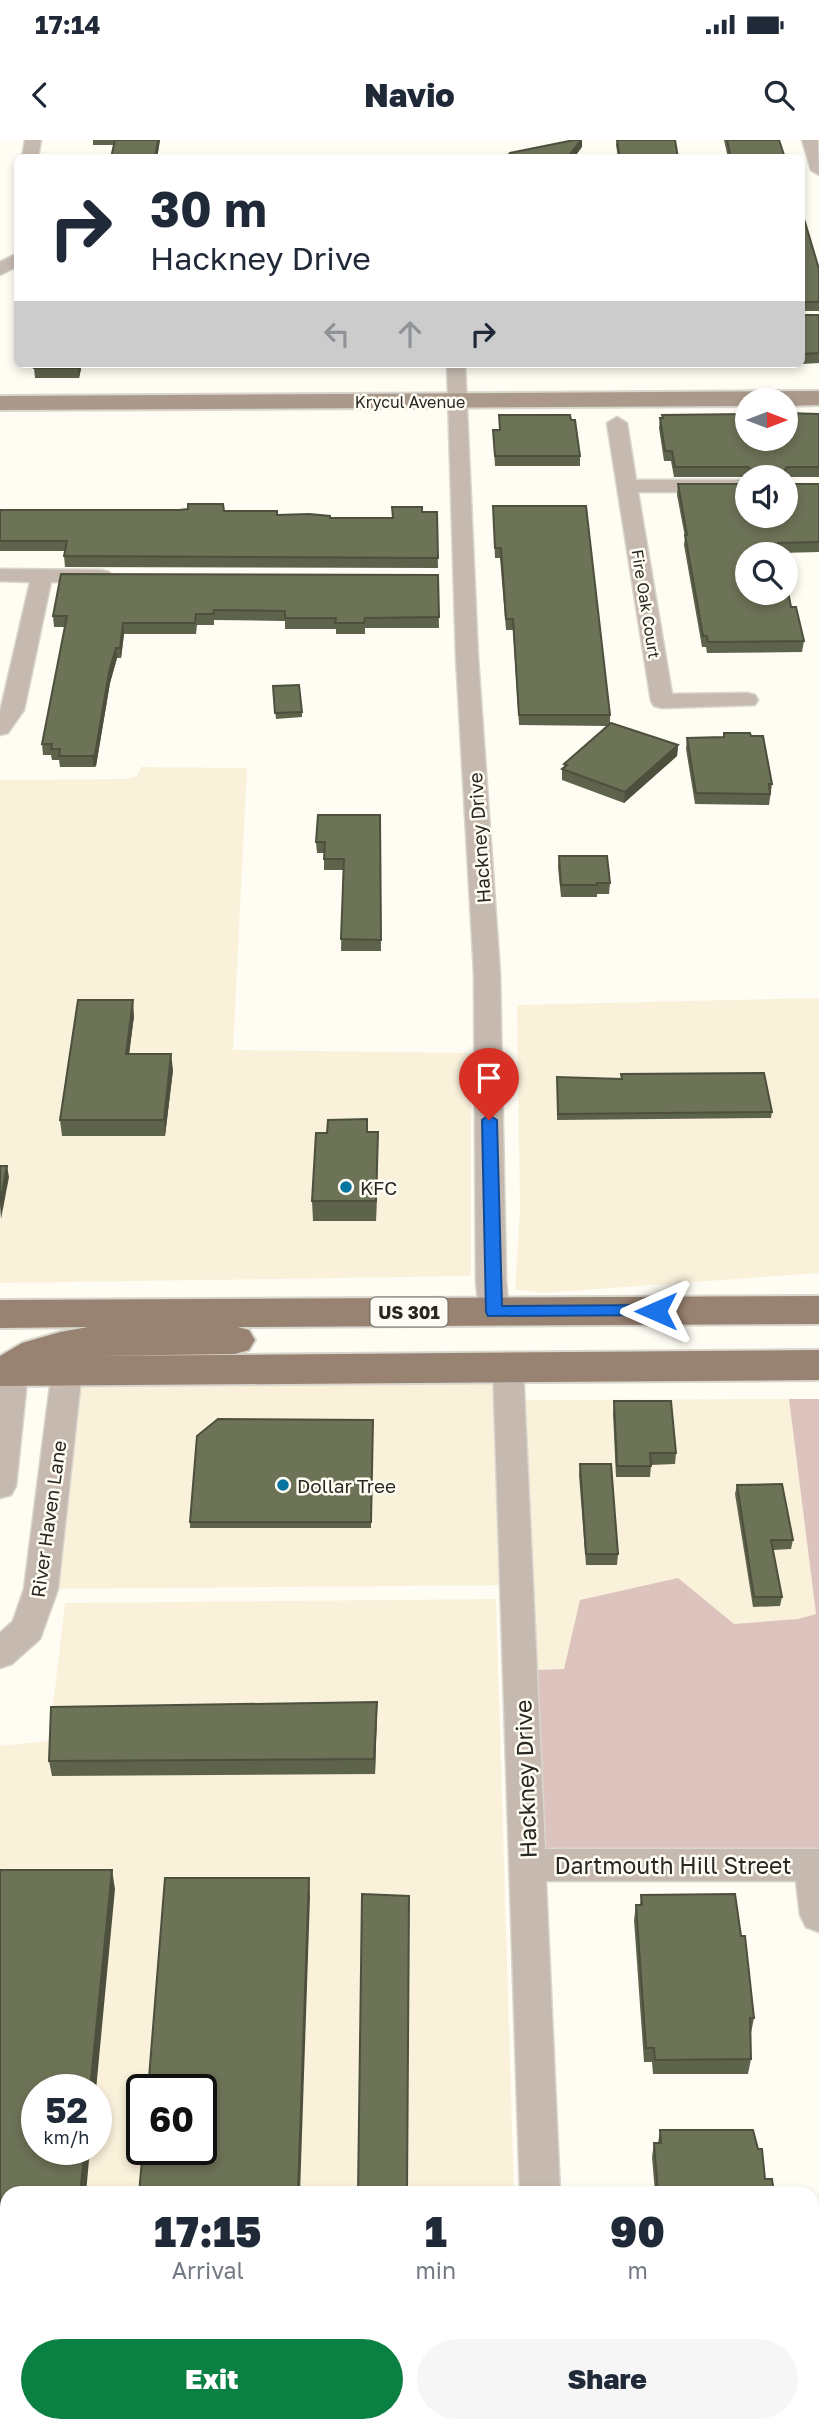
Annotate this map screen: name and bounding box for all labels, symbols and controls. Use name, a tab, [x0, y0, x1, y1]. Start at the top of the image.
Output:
text: 17:14	[35, 9, 101, 40]
icon: back	[21, 76, 59, 114]
text: Navio	[364, 76, 455, 114]
icon: search	[760, 76, 798, 114]
text: 30 m	[150, 179, 267, 238]
icon: right	[35, 182, 126, 273]
text: Hackney Drive	[150, 239, 371, 277]
icon: left	[318, 315, 356, 353]
icon: ahead	[391, 315, 429, 353]
icon: right	[464, 315, 502, 353]
north arrow	[735, 388, 798, 452]
map controls	[735, 388, 798, 605]
street label: Krycul Avenue	[355, 392, 465, 412]
button: sound	[735, 465, 798, 528]
button: search	[735, 542, 798, 605]
street label: Fire Oak Court	[628, 548, 664, 660]
street label: Hackney Drive	[463, 772, 495, 904]
pin	[459, 1048, 519, 1120]
icon: arrive	[470, 1059, 508, 1097]
place label: KFC	[360, 1176, 397, 1199]
marker: KFC	[338, 1179, 354, 1195]
position arrow	[619, 1274, 693, 1348]
road number: US 301	[370, 1297, 448, 1326]
street label: River Haven Lane	[26, 1439, 70, 1599]
place label: Dollar Tree	[297, 1474, 396, 1497]
marker: Dollar Tree	[275, 1477, 291, 1493]
street label: Hackney Drive	[508, 1699, 542, 1859]
street label: Dartmouth Hill Street	[554, 1851, 792, 1879]
speed limit sign: 60	[126, 2074, 217, 2165]
text: 52	[45, 2089, 88, 2131]
text: km/h	[44, 2126, 89, 2148]
text: 17:15	[154, 2206, 262, 2256]
text: 1	[425, 2206, 447, 2256]
text: 90	[610, 2206, 665, 2256]
text: Arrival	[172, 2256, 244, 2284]
text: min	[415, 2256, 456, 2284]
text: m	[627, 2256, 648, 2284]
button: Exit	[21, 2339, 403, 2419]
button: Share	[417, 2339, 798, 2419]

